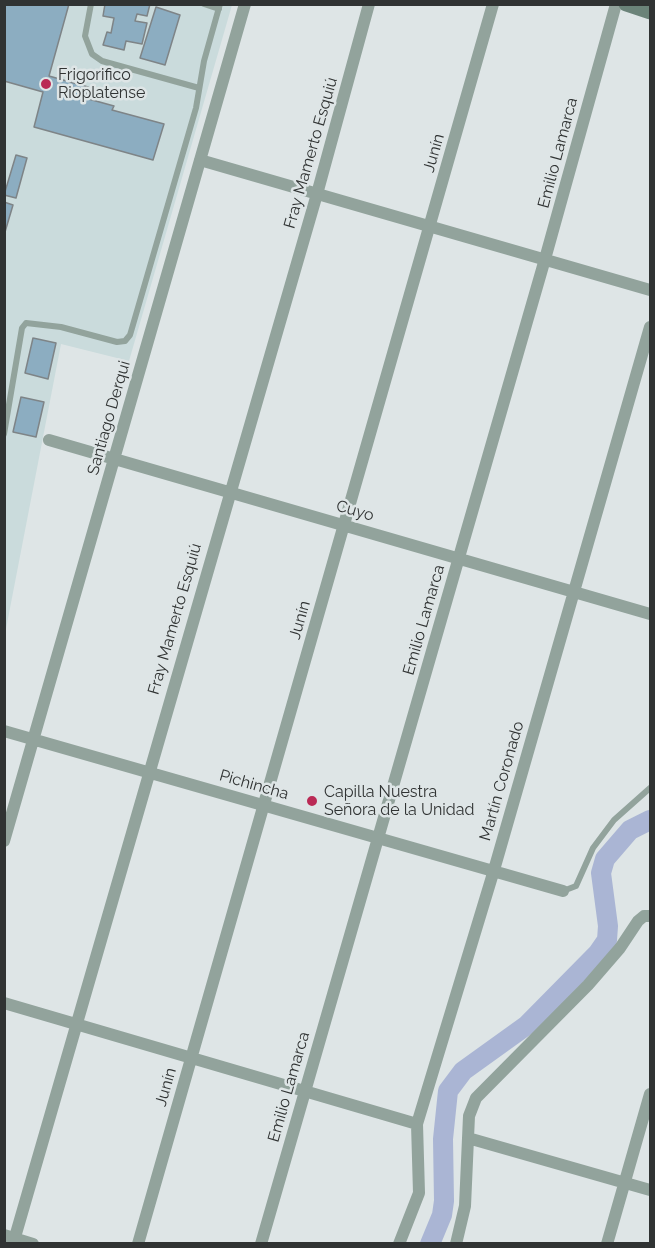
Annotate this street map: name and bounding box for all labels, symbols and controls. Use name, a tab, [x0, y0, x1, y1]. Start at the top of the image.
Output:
place label: Frigorifico Rioplatense	[58, 65, 145, 103]
street label: Fray Mamerto Esquiú	[280, 75, 342, 231]
marker: Frigorifico Rioplatense	[39, 77, 53, 91]
street label: Emilio Lamarca	[534, 96, 582, 210]
street label: Junín	[419, 131, 449, 175]
street label: Santiago Derqui	[84, 359, 134, 477]
street label: Cuyo	[334, 496, 376, 526]
street label: Fray Mamerto Esquiú	[144, 541, 206, 697]
street label: Emilio Lamarca	[399, 563, 449, 677]
street label: Junín	[285, 598, 315, 642]
street label: Martín Coronado	[476, 719, 528, 843]
street label: Pichincha	[217, 766, 291, 804]
place label: Capilla Nuestra Señora de la Unidad	[324, 782, 474, 820]
marker: Capilla Nuestra Señora de la Unidad	[305, 794, 319, 808]
street label: Emilio Lamarca	[264, 1030, 314, 1144]
street label: Junín	[151, 1065, 181, 1109]

